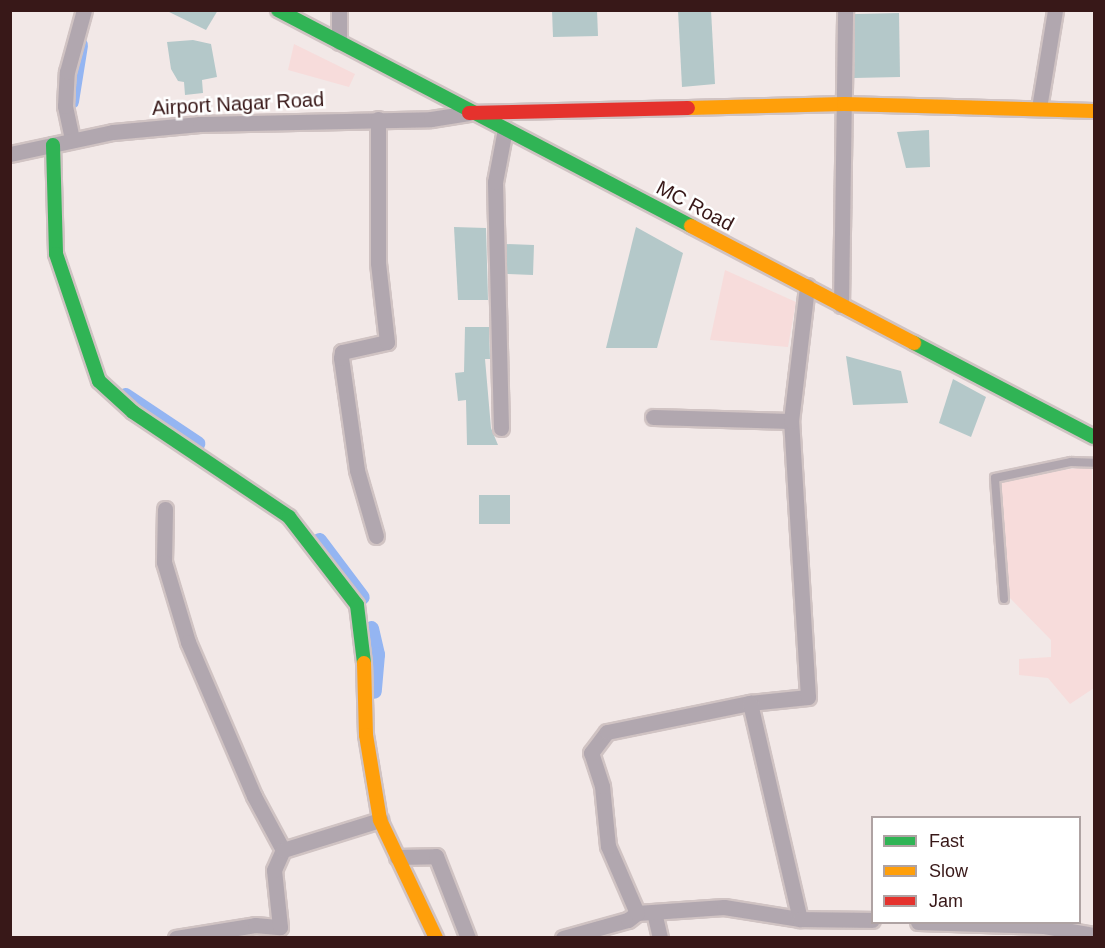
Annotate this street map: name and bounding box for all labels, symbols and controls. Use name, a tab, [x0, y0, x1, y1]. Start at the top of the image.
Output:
street label: Airport Nagar Road	[151, 88, 325, 120]
street label: MC Road	[652, 176, 738, 236]
legend	[871, 816, 1081, 924]
text: Fast	[929, 831, 964, 851]
text: Slow	[929, 861, 968, 881]
text: Jam	[929, 891, 963, 911]

